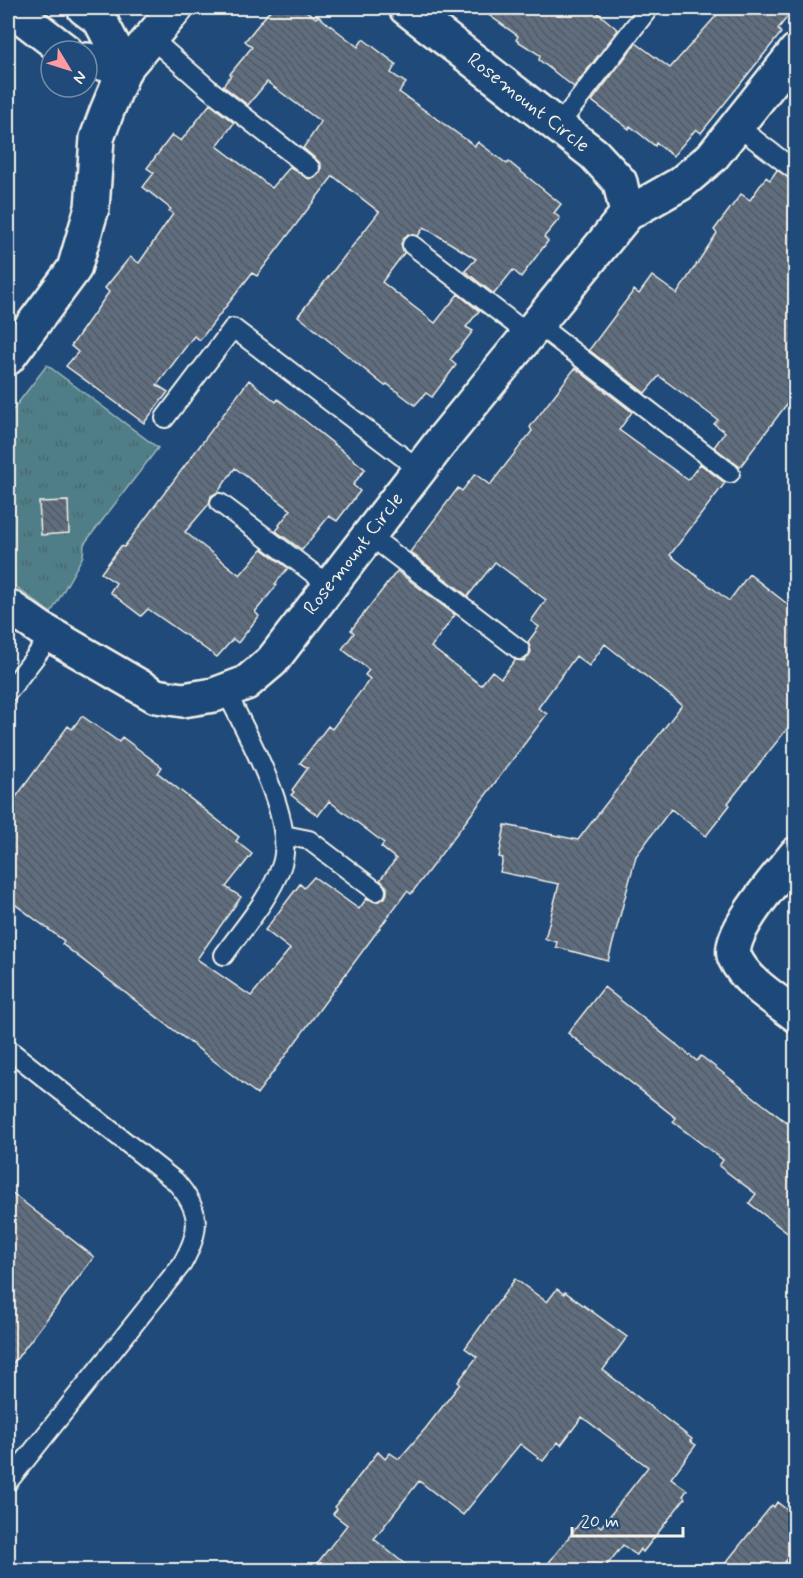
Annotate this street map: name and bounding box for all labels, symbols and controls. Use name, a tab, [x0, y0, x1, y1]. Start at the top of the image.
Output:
north arrow	[39, 39, 99, 99]
street label: Rosemount Circle	[461, 47, 595, 159]
text: N	[68, 67, 91, 88]
street label: Rosemount Circle	[298, 487, 410, 621]
scale bar	[572, 1500, 683, 1538]
text: 20 m	[581, 1510, 619, 1534]

